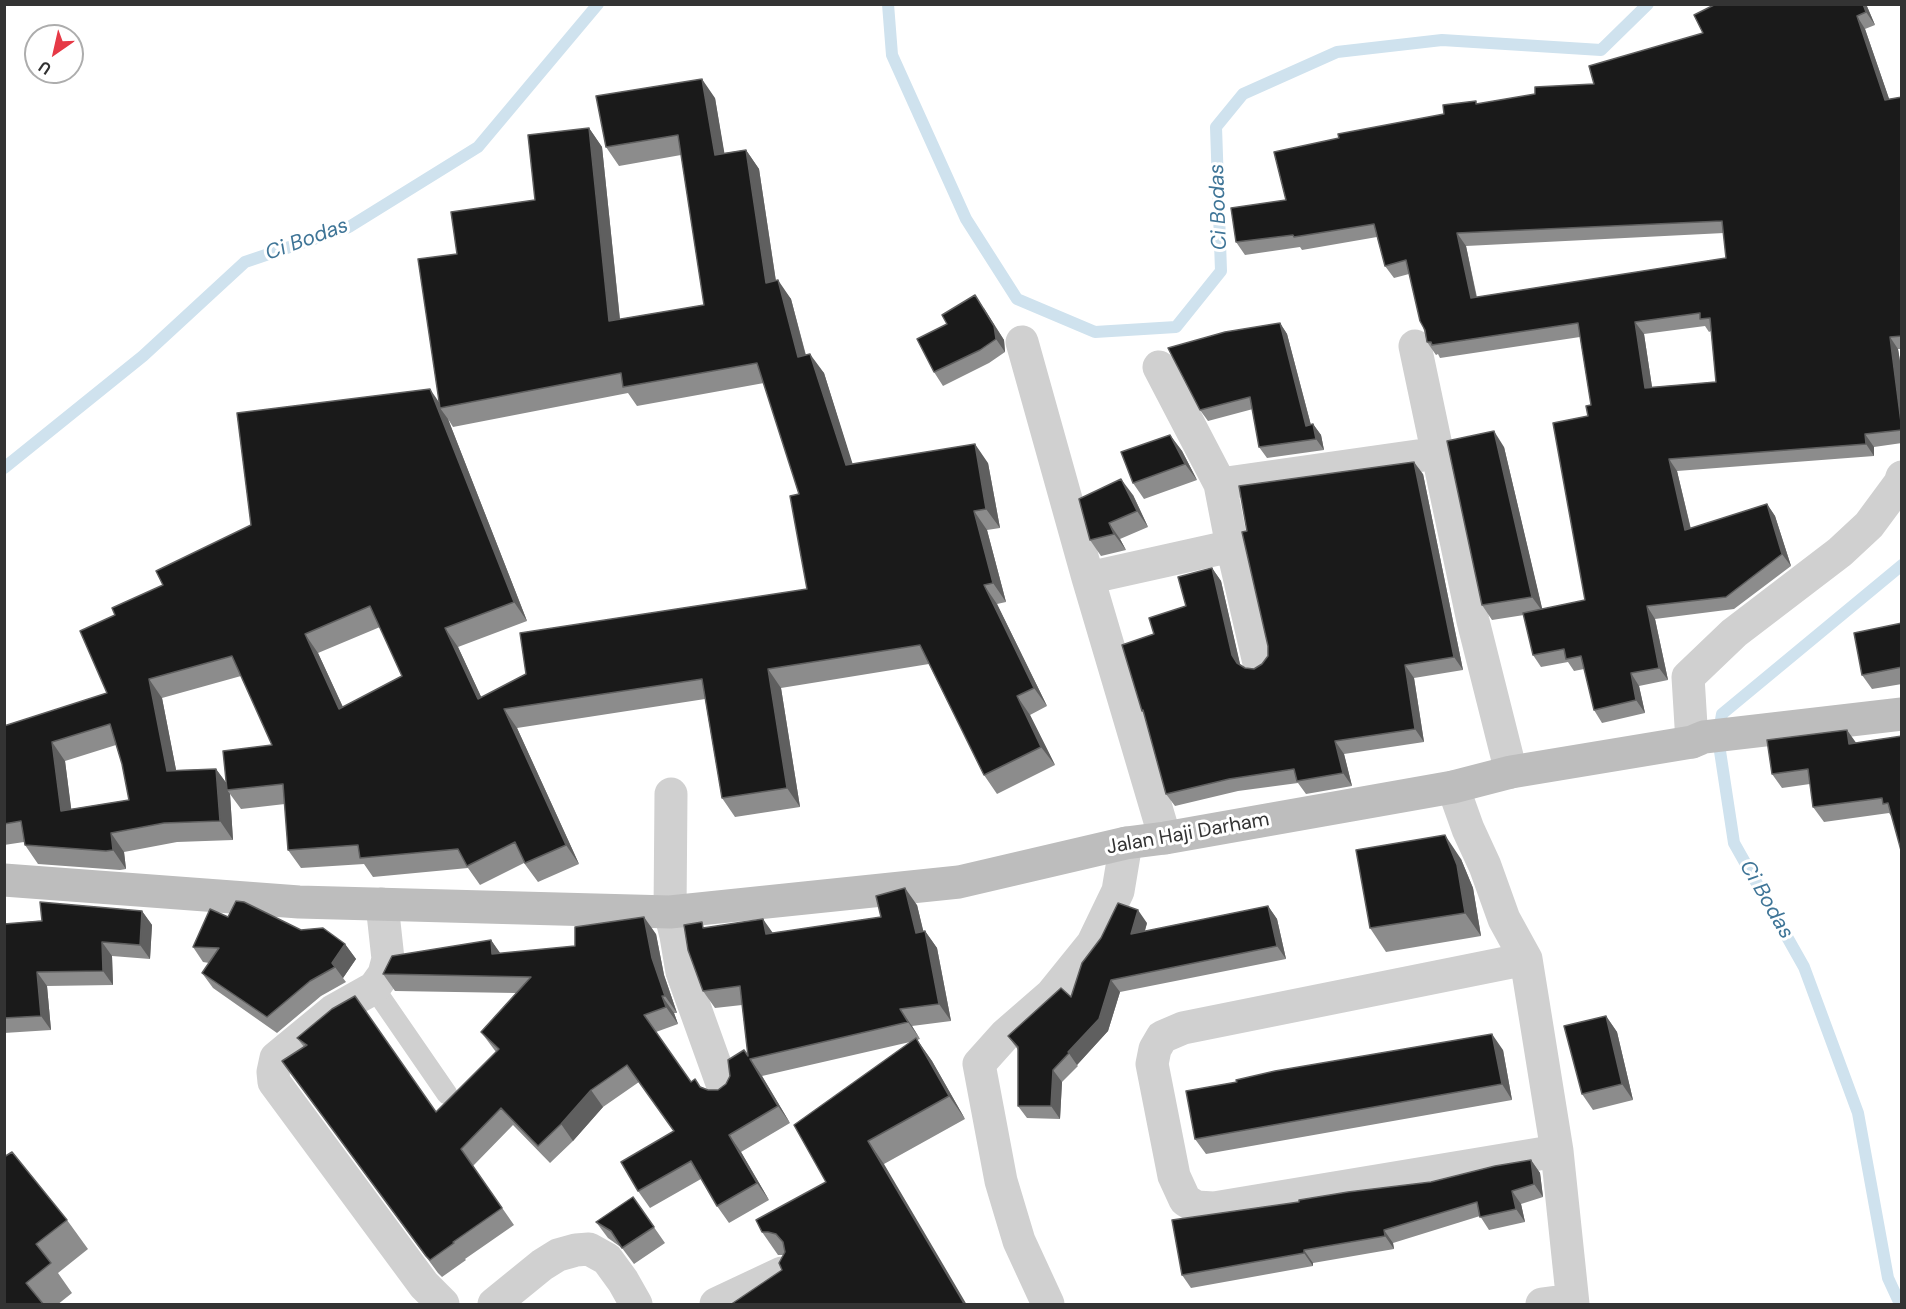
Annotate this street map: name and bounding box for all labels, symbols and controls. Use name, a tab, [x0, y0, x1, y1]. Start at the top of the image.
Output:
north arrow	[24, 24, 84, 84]
text: U	[34, 56, 55, 79]
water label: Ci Bodas	[1205, 163, 1233, 251]
water label: Ci Bodas	[262, 213, 352, 267]
street label: Jalan Haji Darham	[1105, 808, 1271, 860]
water label: Ci Bodas	[1733, 856, 1799, 944]

